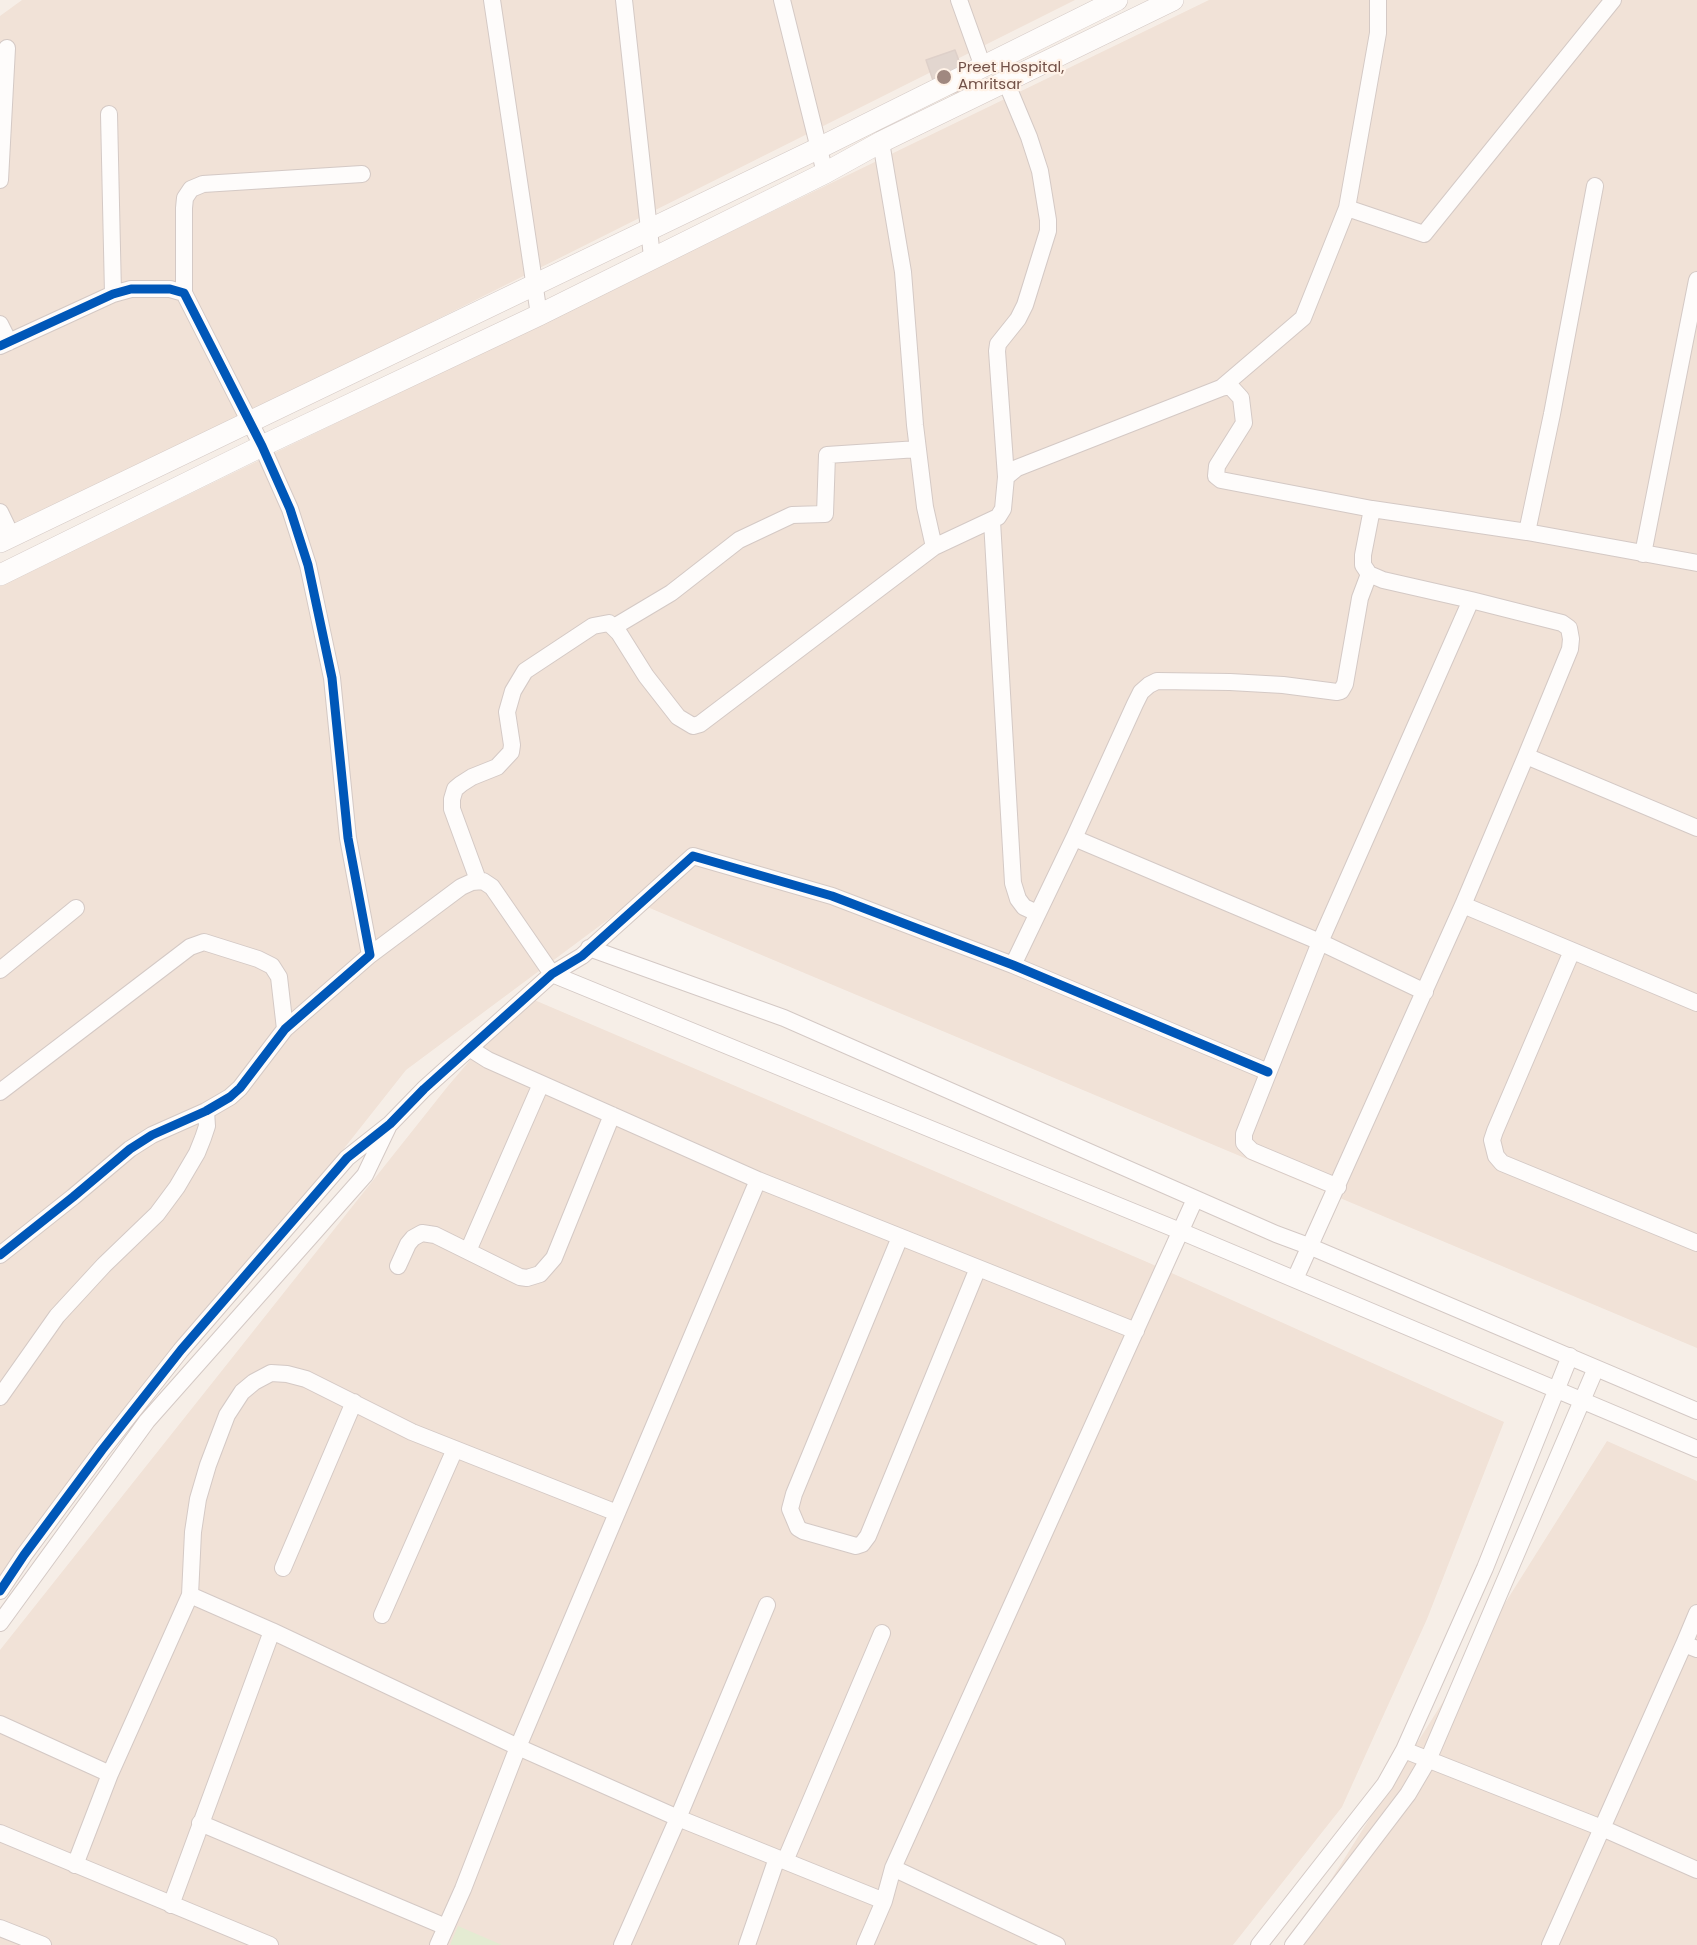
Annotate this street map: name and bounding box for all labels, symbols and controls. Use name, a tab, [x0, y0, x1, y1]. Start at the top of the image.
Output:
place label: Preet Hospital, Amritsar	[958, 59, 1064, 94]
marker: Preet Hospital, Amritsar	[935, 68, 953, 86]

